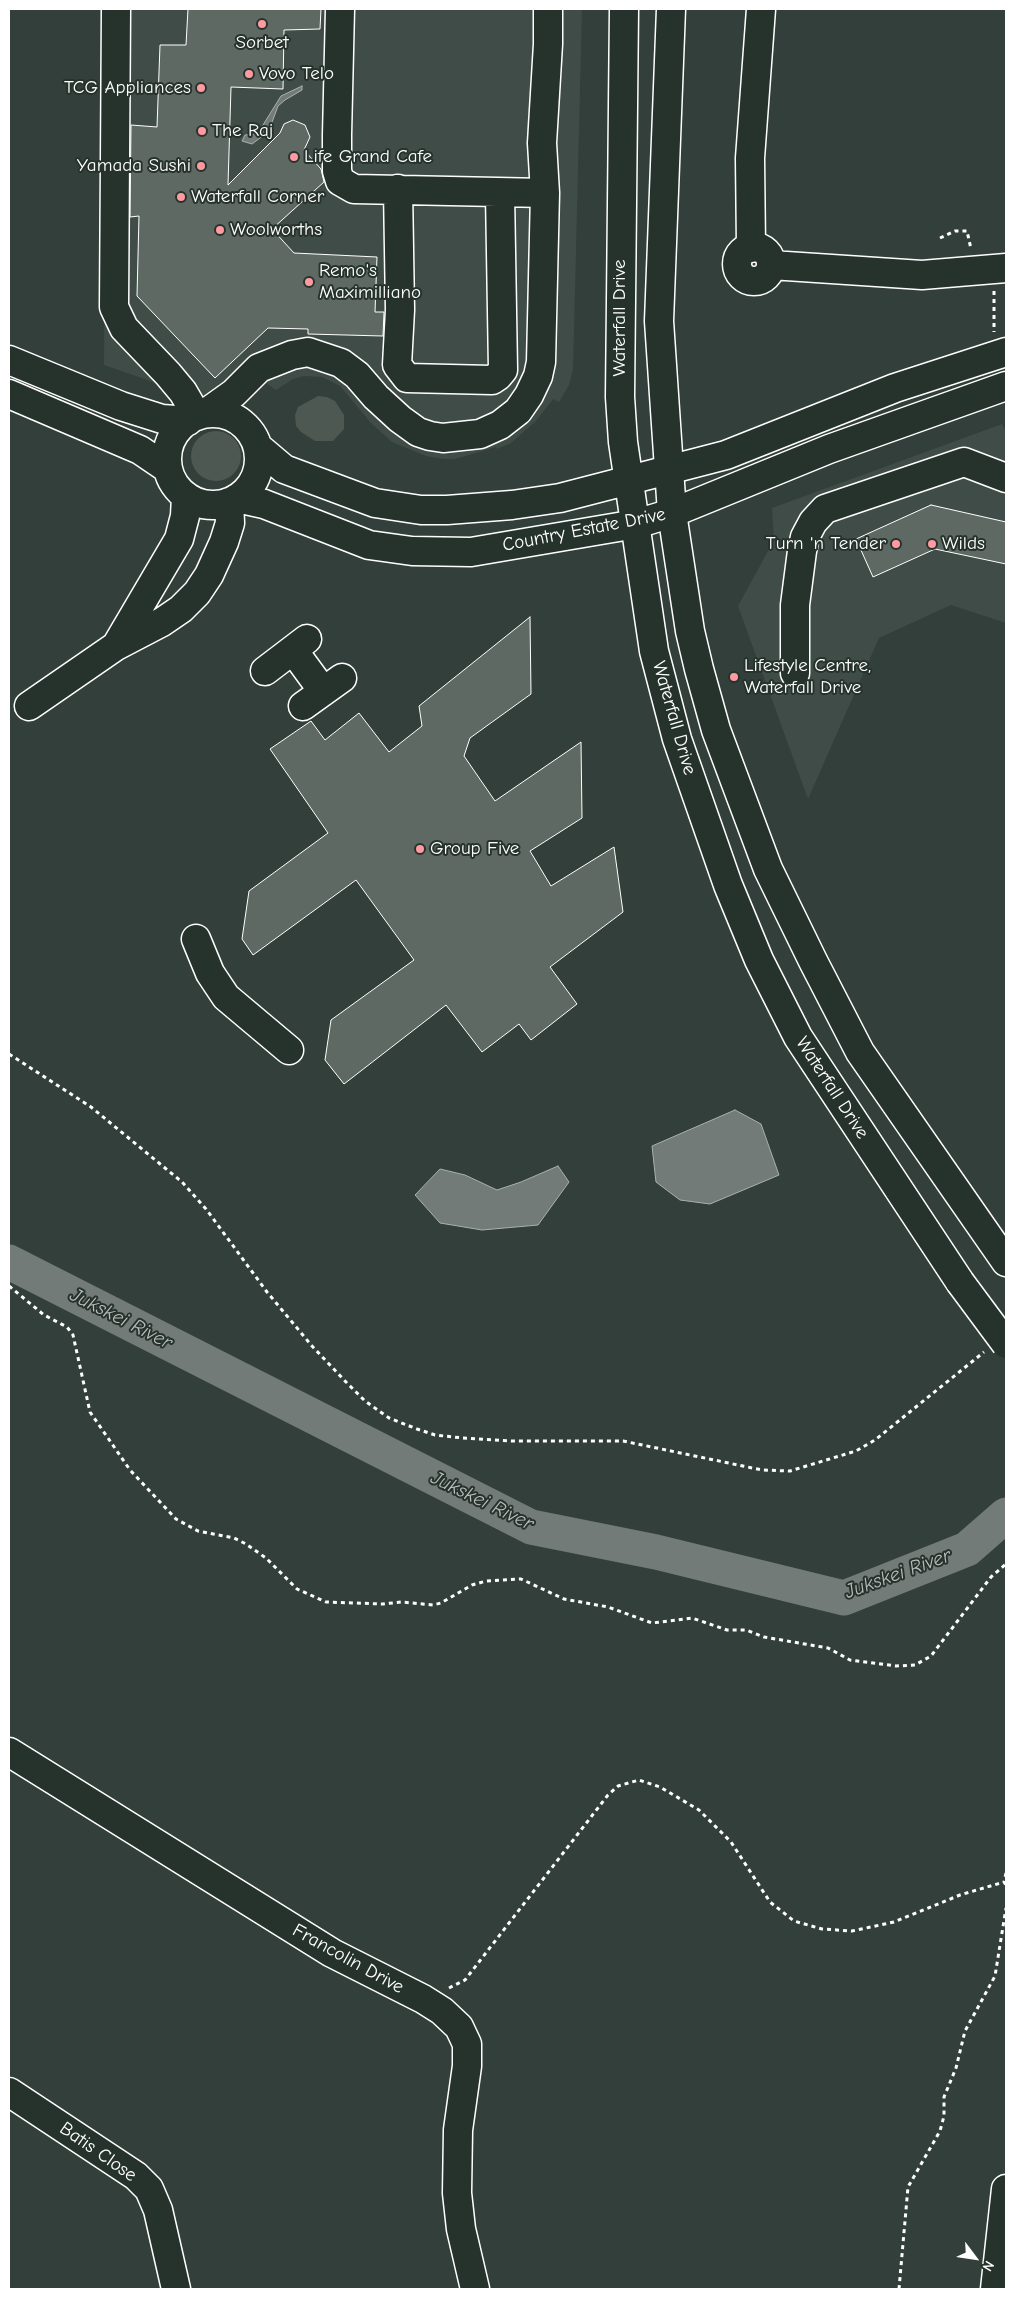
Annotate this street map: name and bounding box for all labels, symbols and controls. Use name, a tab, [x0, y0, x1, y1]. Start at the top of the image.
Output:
marker: Sorbet	[256, 18, 268, 30]
place label: Sorbet	[235, 32, 289, 54]
place label: Vovo Telo	[259, 63, 334, 85]
marker: Vovo Telo	[243, 68, 255, 80]
place label: TCG Appliances	[64, 77, 191, 99]
marker: TCG Appliances	[195, 82, 207, 94]
place label: The Raj	[212, 120, 273, 142]
marker: The Raj	[196, 125, 208, 137]
place label: Life Grand Cafe	[304, 146, 432, 168]
marker: Life Grand Cafe	[288, 151, 300, 163]
place label: Yamada Sushi	[77, 155, 191, 177]
marker: Yamada Sushi	[195, 160, 207, 172]
place label: Waterfall Corner	[191, 186, 324, 208]
marker: Waterfall Corner	[175, 191, 187, 203]
place label: Woolworths	[230, 219, 322, 241]
marker: Woolworths	[214, 224, 226, 236]
street label: Waterfall Drive	[609, 259, 631, 377]
place label: Remo's Maximilliano	[319, 260, 421, 304]
marker: Remo's Maximilliano	[303, 276, 315, 288]
street label: Country Estate Drive	[501, 503, 667, 557]
place label: Turn 'n Tender	[766, 533, 886, 555]
place label: Wilds	[942, 533, 985, 555]
marker: Turn 'n Tender	[890, 538, 902, 550]
marker: Wilds	[926, 538, 938, 550]
place label: Lifestyle Centre, Waterfall Drive	[744, 655, 871, 699]
street label: Waterfall Drive	[647, 659, 701, 777]
marker: Lifestyle Centre, Waterfall Drive	[728, 671, 740, 683]
place label: Group Five	[430, 838, 519, 860]
marker: Group Five	[414, 843, 426, 855]
street label: Waterfall Drive	[791, 1033, 873, 1143]
water label: Jukskei River	[66, 1283, 176, 1355]
water label: Jukskei River	[427, 1466, 537, 1536]
water label: Jukskei River	[842, 1544, 954, 1604]
street label: Francolin Drive	[288, 1919, 408, 1999]
street label: Batis Close	[55, 2117, 141, 2187]
north arrow	[950, 2233, 1000, 2283]
text: N	[979, 2258, 998, 2274]

